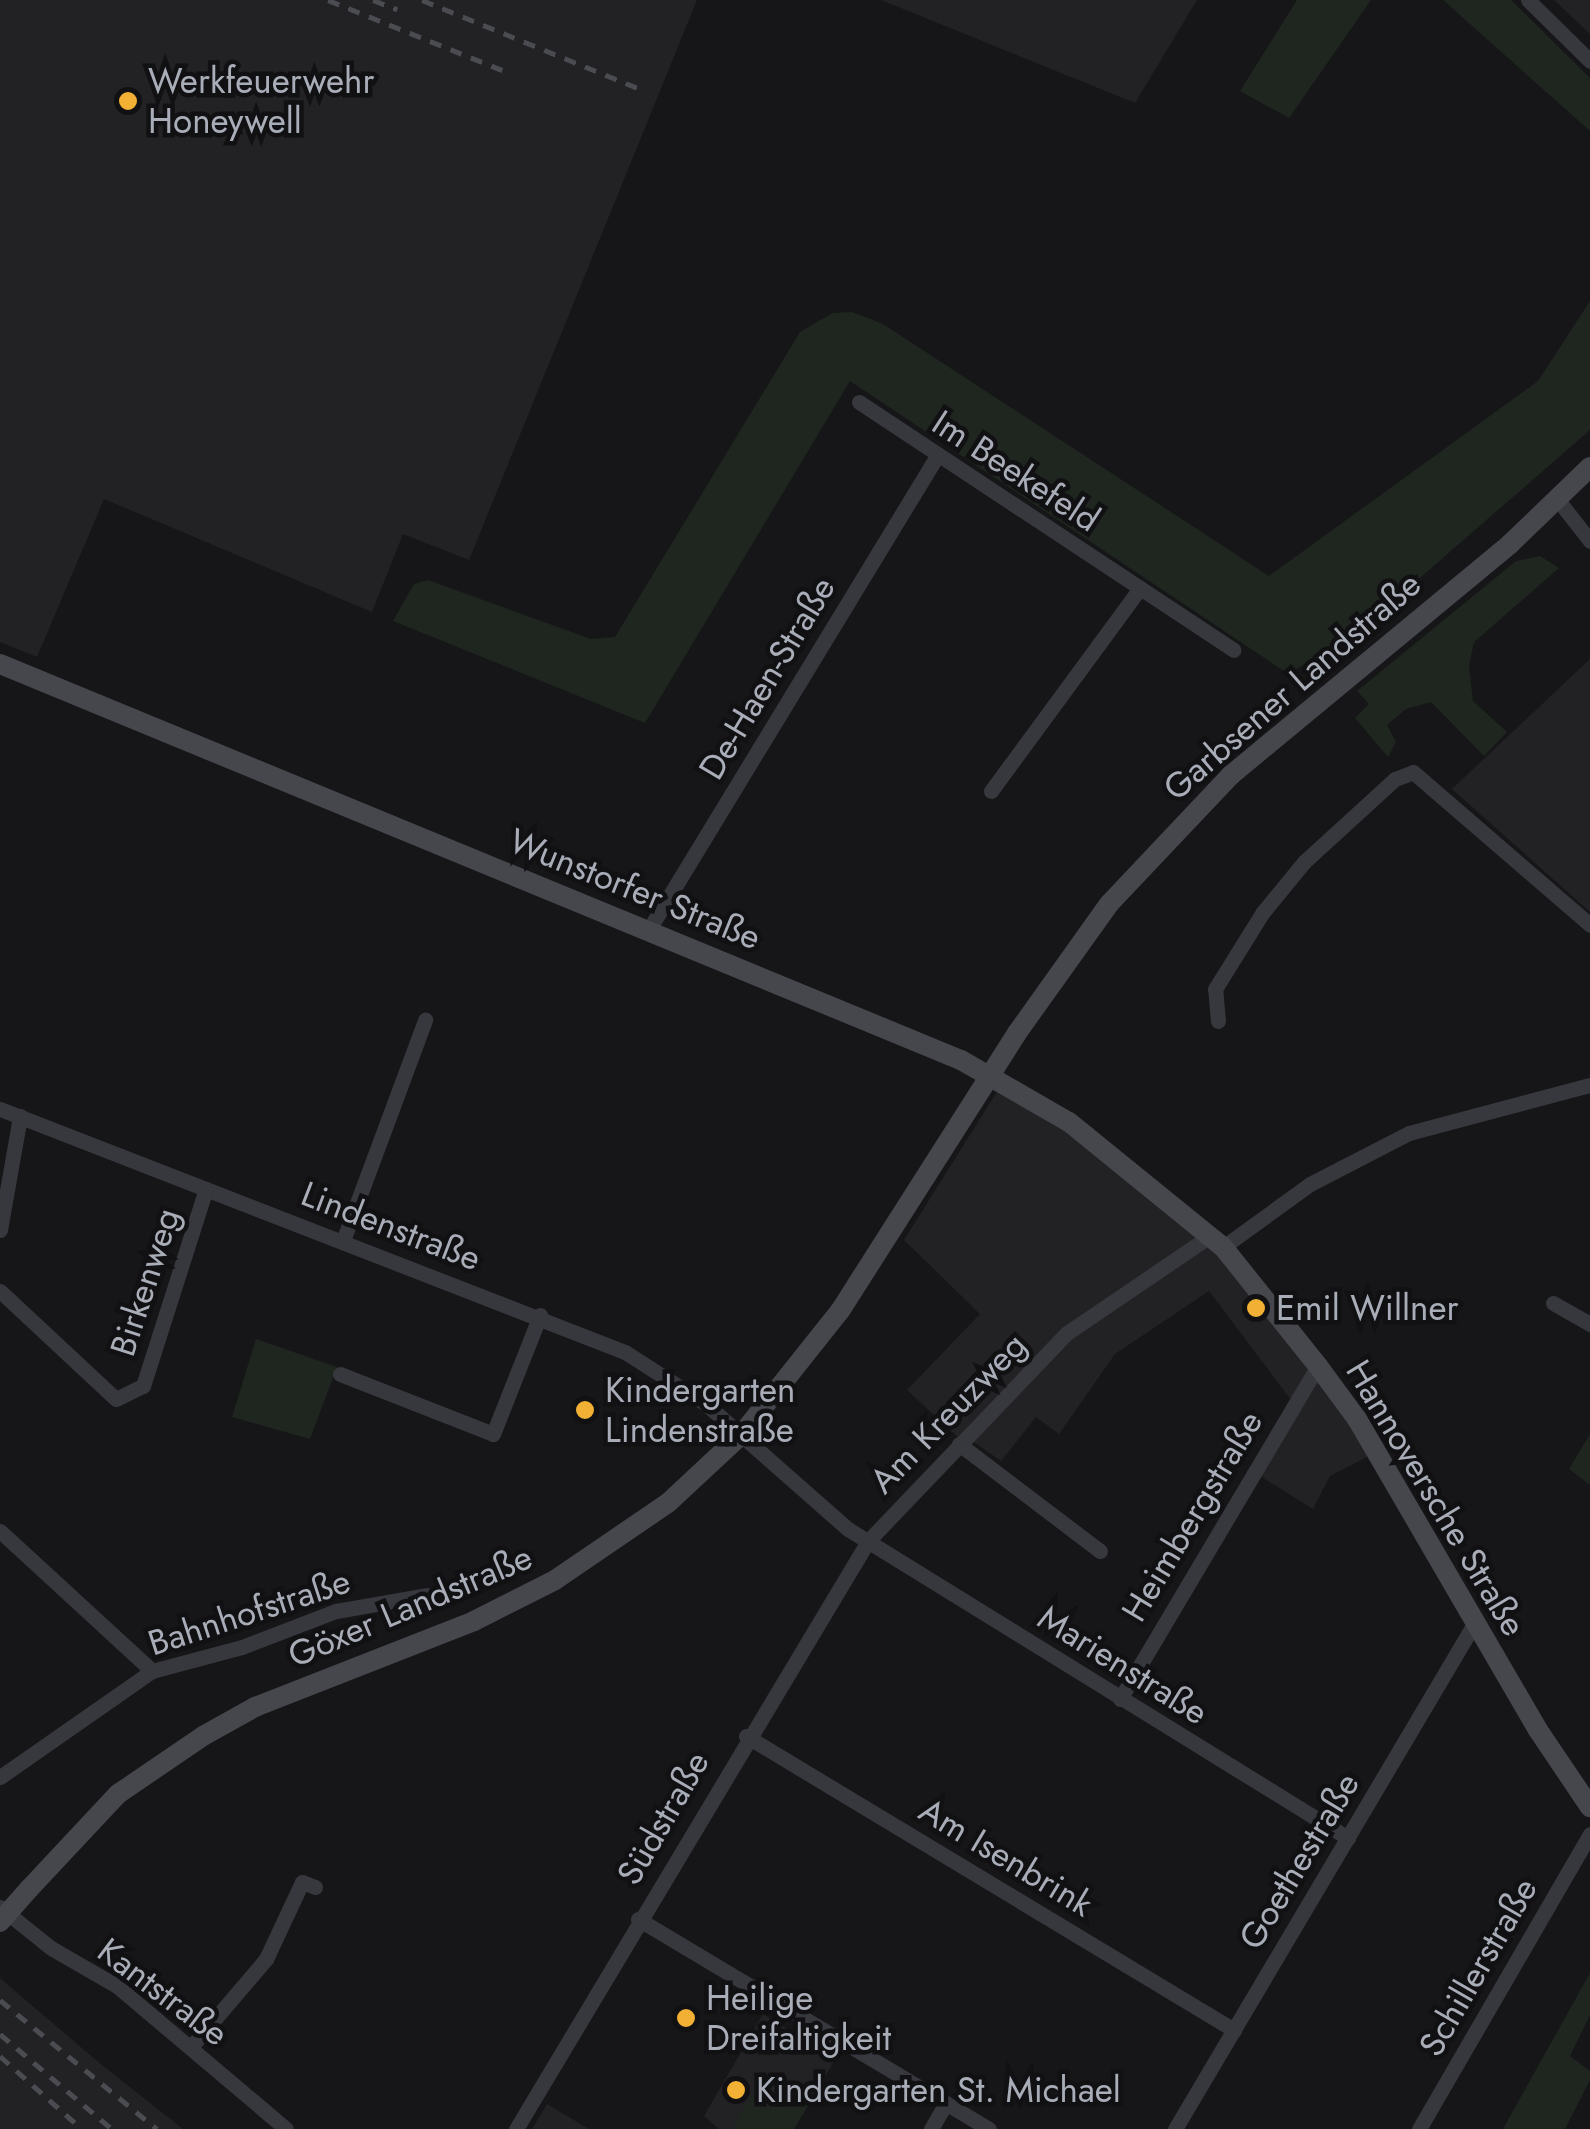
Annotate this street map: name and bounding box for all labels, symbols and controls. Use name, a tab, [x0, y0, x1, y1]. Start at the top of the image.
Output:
place label: Werkfeuerwehr Honeywell	[148, 60, 374, 142]
marker: Werkfeuerwehr Honeywell	[117, 90, 139, 112]
street label: Im Beekefeld	[925, 401, 1107, 541]
street label: Garbsener Landstraße	[1155, 563, 1429, 809]
street label: De-Haen-Straße	[690, 569, 844, 787]
street label: Wunstorfer Straße	[503, 819, 767, 959]
street label: Lindenstraße	[295, 1173, 487, 1279]
street label: Birkenweg	[101, 1203, 189, 1361]
place label: Emil Willner	[1276, 1287, 1458, 1329]
marker: Emil Willner	[1245, 1297, 1267, 1319]
street label: Am Kreuzweg	[861, 1324, 1035, 1502]
street label: Hannoversche Straße	[1337, 1353, 1535, 1643]
place label: Kindergarten Lindenstraße	[605, 1369, 795, 1451]
marker: Kindergarten Lindenstraße	[574, 1399, 596, 1421]
street label: Heimbergstraße	[1113, 1403, 1271, 1629]
street label: Göxer Landstraße	[282, 1536, 538, 1676]
street label: Bahnhofstraße	[143, 1560, 355, 1664]
street label: Marienstraße	[1031, 1596, 1215, 1734]
street label: Südstraße	[608, 1744, 718, 1892]
street label: Goethestraße	[1230, 1765, 1368, 1957]
street label: Am Isenbrink	[912, 1789, 1100, 1925]
street label: Schillerstraße	[1410, 1870, 1546, 2064]
street label: Kantstraße	[89, 1929, 237, 2055]
place label: Heilige Dreifaltigkeit	[706, 1977, 891, 2059]
marker: Heilige Dreifaltigkeit	[675, 2007, 697, 2029]
place label: Kindergarten St. Michael	[756, 2069, 1121, 2111]
marker: Kindergarten St. Michael	[725, 2079, 747, 2101]

